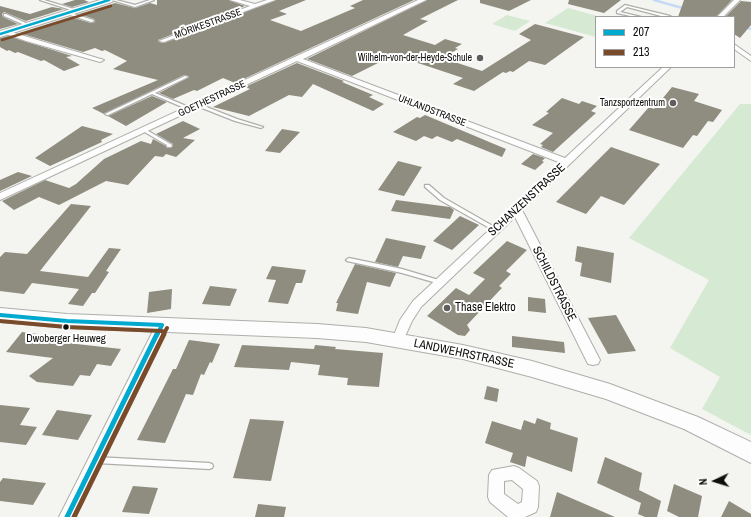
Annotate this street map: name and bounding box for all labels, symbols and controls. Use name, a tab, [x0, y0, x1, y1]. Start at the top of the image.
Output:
street label: MÖRIKESTRASSE	[173, 6, 243, 42]
legend	[595, 16, 735, 68]
text: 207	[633, 24, 649, 40]
text: 213	[633, 44, 649, 60]
place label: Wilhelm-von-der-Heyde-Schule	[358, 52, 472, 64]
marker: Wilhelm-von-der-Heyde-Schule	[475, 53, 485, 63]
street label: GOETHESTRASSE	[176, 78, 248, 120]
street label: UHLANDSTRASSE	[396, 92, 468, 130]
place label: Tanzsportzentrum	[600, 97, 665, 109]
marker: Tanzsportzentrum	[668, 98, 678, 108]
street label: SCHANZENSTRASSE	[486, 161, 568, 239]
street label: SCHILDSTRASSE	[529, 244, 579, 324]
place label: Thase Elektro	[455, 301, 516, 315]
marker: Thase Elektro	[442, 303, 452, 313]
marker: Dwoberger Heuweg	[61, 322, 71, 332]
place label: Dwoberger Heuweg	[26, 332, 106, 346]
street label: LANDWEHRSTRASSE	[413, 336, 515, 372]
north arrow	[695, 461, 735, 501]
text: N	[696, 478, 710, 486]

